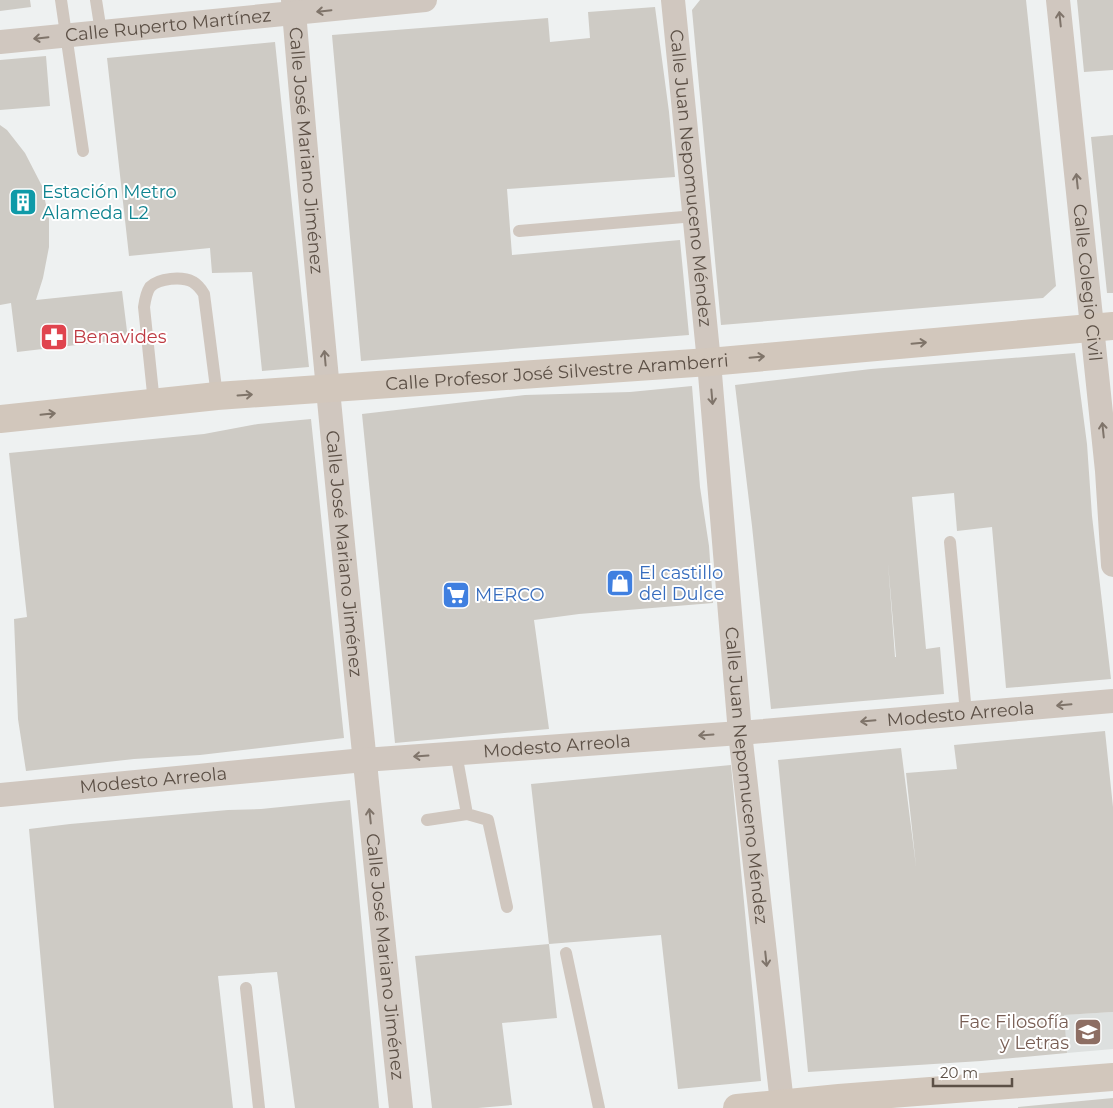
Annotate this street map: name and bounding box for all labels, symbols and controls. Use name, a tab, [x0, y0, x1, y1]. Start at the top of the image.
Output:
street label: Calle Ruperto Martínez	[64, 4, 272, 46]
one-way arrow	[317, 6, 333, 16]
one-way arrow	[1056, 12, 1065, 28]
street label: Calle José Mariano Jiménez	[284, 26, 328, 275]
street label: Calle Juan Nepomuceno Méndez	[665, 28, 716, 328]
one-way arrow	[33, 33, 49, 43]
one-way arrow	[1072, 173, 1082, 189]
place label: Estación Metro Alameda L2	[42, 181, 177, 224]
building icon: Estación Metro Alameda L2	[8, 187, 38, 217]
street label: Calle Colegio Civil	[1068, 203, 1107, 362]
pharmacy icon: Benavides	[39, 322, 69, 352]
place label: Benavides	[73, 326, 167, 348]
one-way arrow	[911, 339, 927, 348]
street label: Calle Profesor José Silvestre Aramberri	[385, 349, 730, 395]
one-way arrow	[321, 350, 330, 366]
one-way arrow	[749, 353, 765, 362]
one-way arrow	[707, 389, 717, 405]
one-way arrow	[237, 390, 253, 399]
one-way arrow	[40, 409, 56, 419]
one-way arrow	[1098, 422, 1108, 438]
street label: Calle José Mariano Jiménez	[321, 429, 367, 678]
place label: El castillo del Dulce	[639, 562, 724, 605]
shop icon: El castillo del Dulce	[605, 568, 635, 598]
supermarket icon: MERCO	[441, 580, 471, 610]
place label: MERCO	[475, 584, 544, 606]
street label: Calle Juan Nepomuceno Méndez	[720, 626, 773, 925]
street label: Modesto Arreola	[886, 697, 1035, 731]
one-way arrow	[1057, 700, 1073, 709]
one-way arrow	[860, 717, 876, 726]
street label: Modesto Arreola	[482, 730, 631, 762]
one-way arrow	[698, 731, 714, 740]
one-way arrow	[414, 751, 430, 761]
street label: Modesto Arreola	[79, 762, 228, 798]
one-way arrow	[365, 808, 375, 824]
street label: Calle José Mariano Jiménez	[361, 832, 409, 1081]
one-way arrow	[761, 951, 771, 967]
place label: Fac Filosofía y Letras	[959, 1011, 1069, 1054]
school or university icon: Fac Filosofía y Letras	[1073, 1017, 1103, 1047]
scale bar	[933, 1056, 1012, 1088]
text: 20 m	[940, 1063, 978, 1082]

